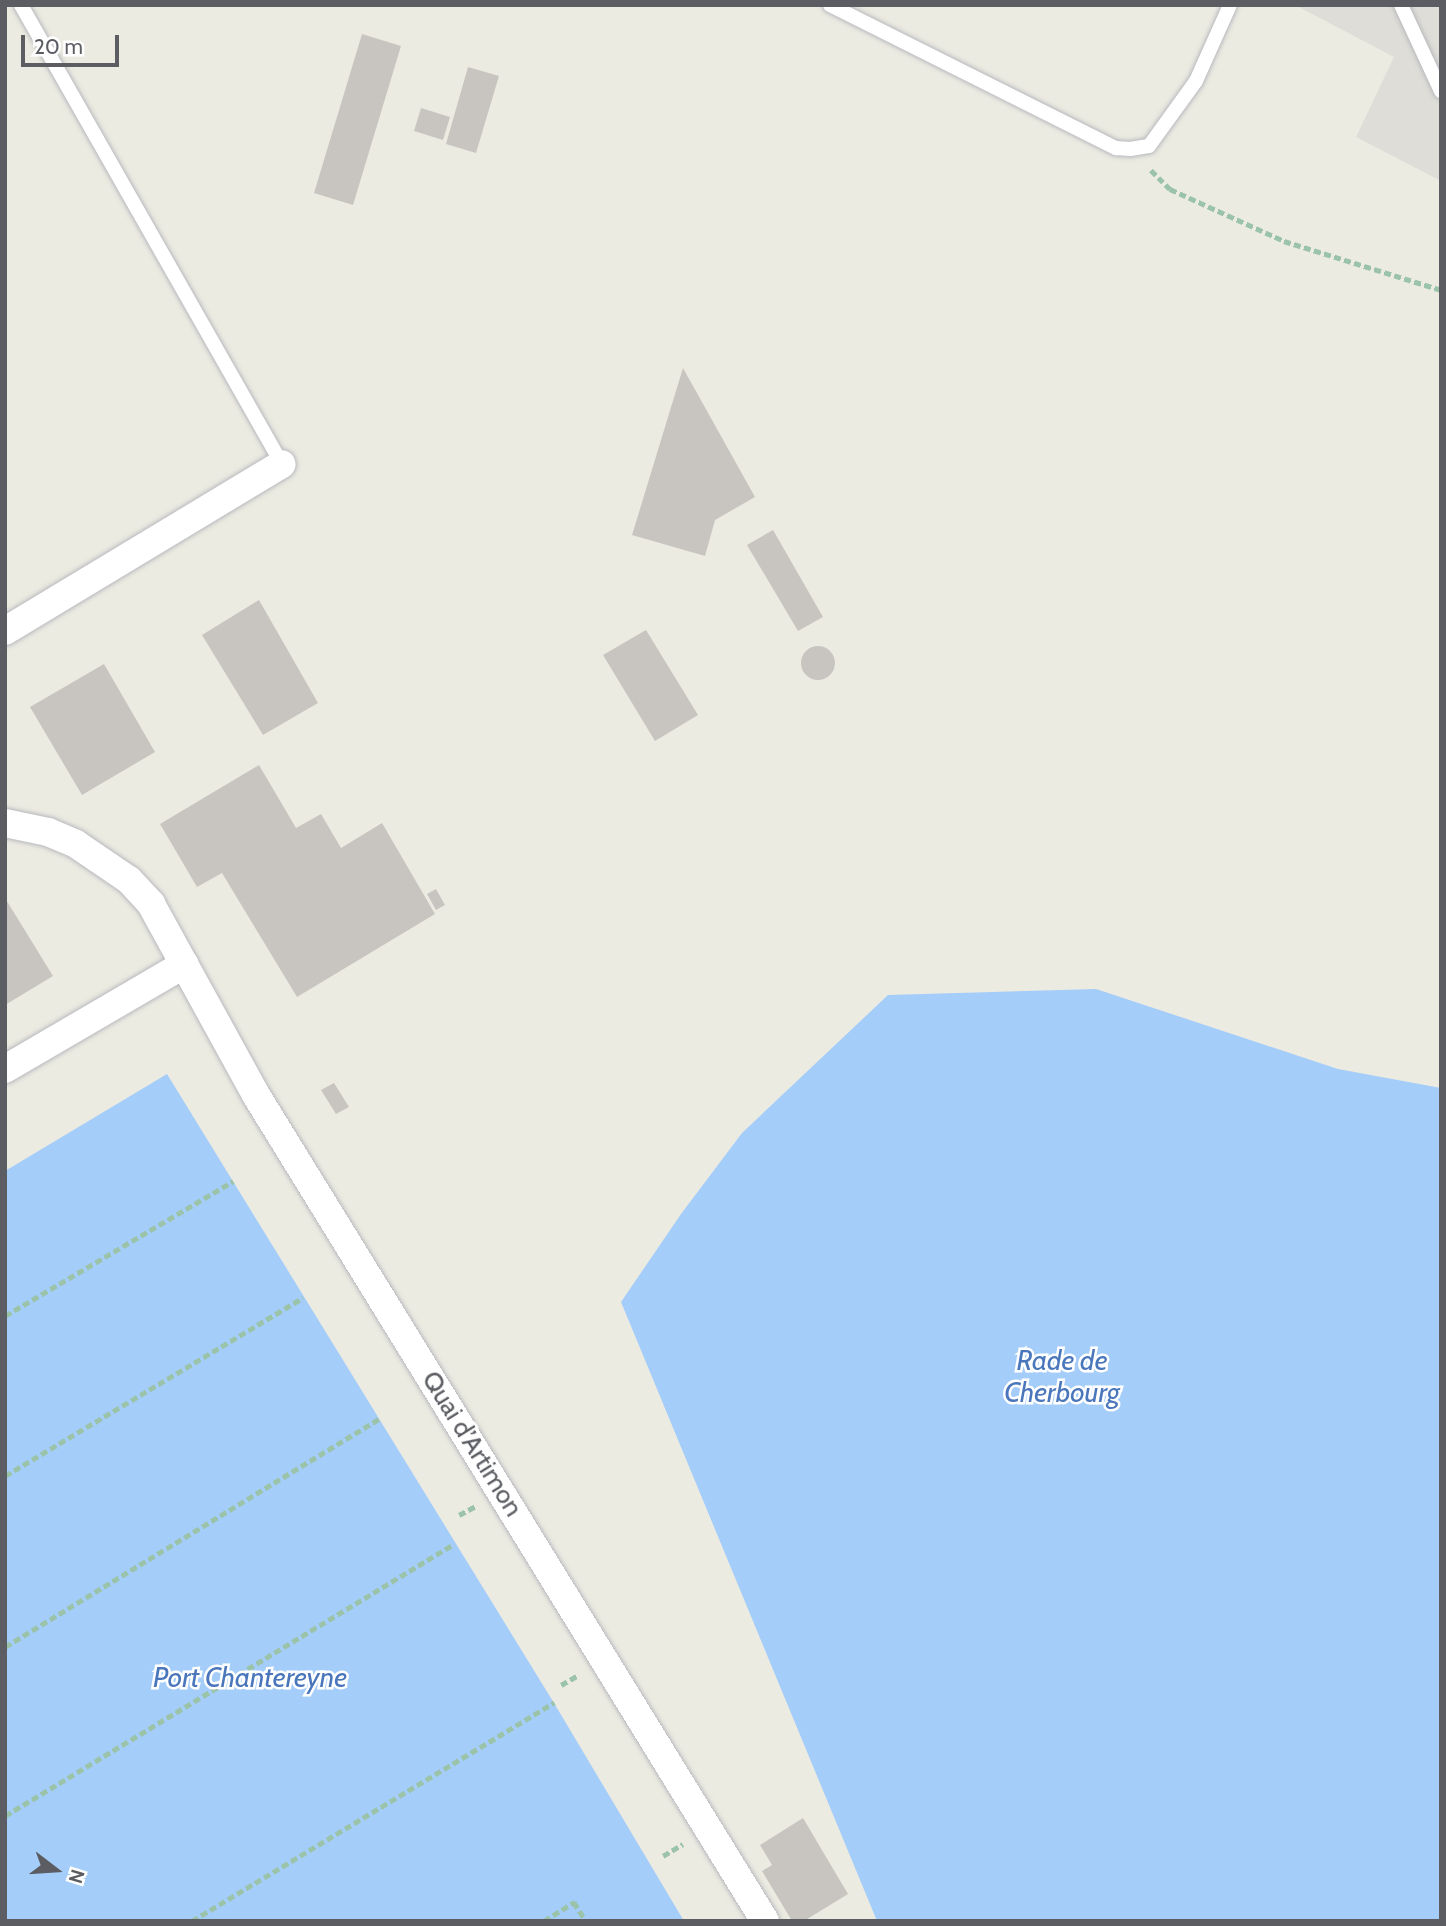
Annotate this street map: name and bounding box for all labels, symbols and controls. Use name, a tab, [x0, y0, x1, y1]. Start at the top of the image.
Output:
scale bar	[24, 21, 122, 65]
text: 20 m	[34, 34, 83, 59]
water label: Rade de Cherbourg	[1004, 1343, 1120, 1409]
street label: Quai d’Artimon	[415, 1366, 529, 1522]
water label: Port Chantereyne	[153, 1660, 347, 1694]
north arrow	[21, 1835, 91, 1905]
text: N	[64, 1866, 90, 1886]

